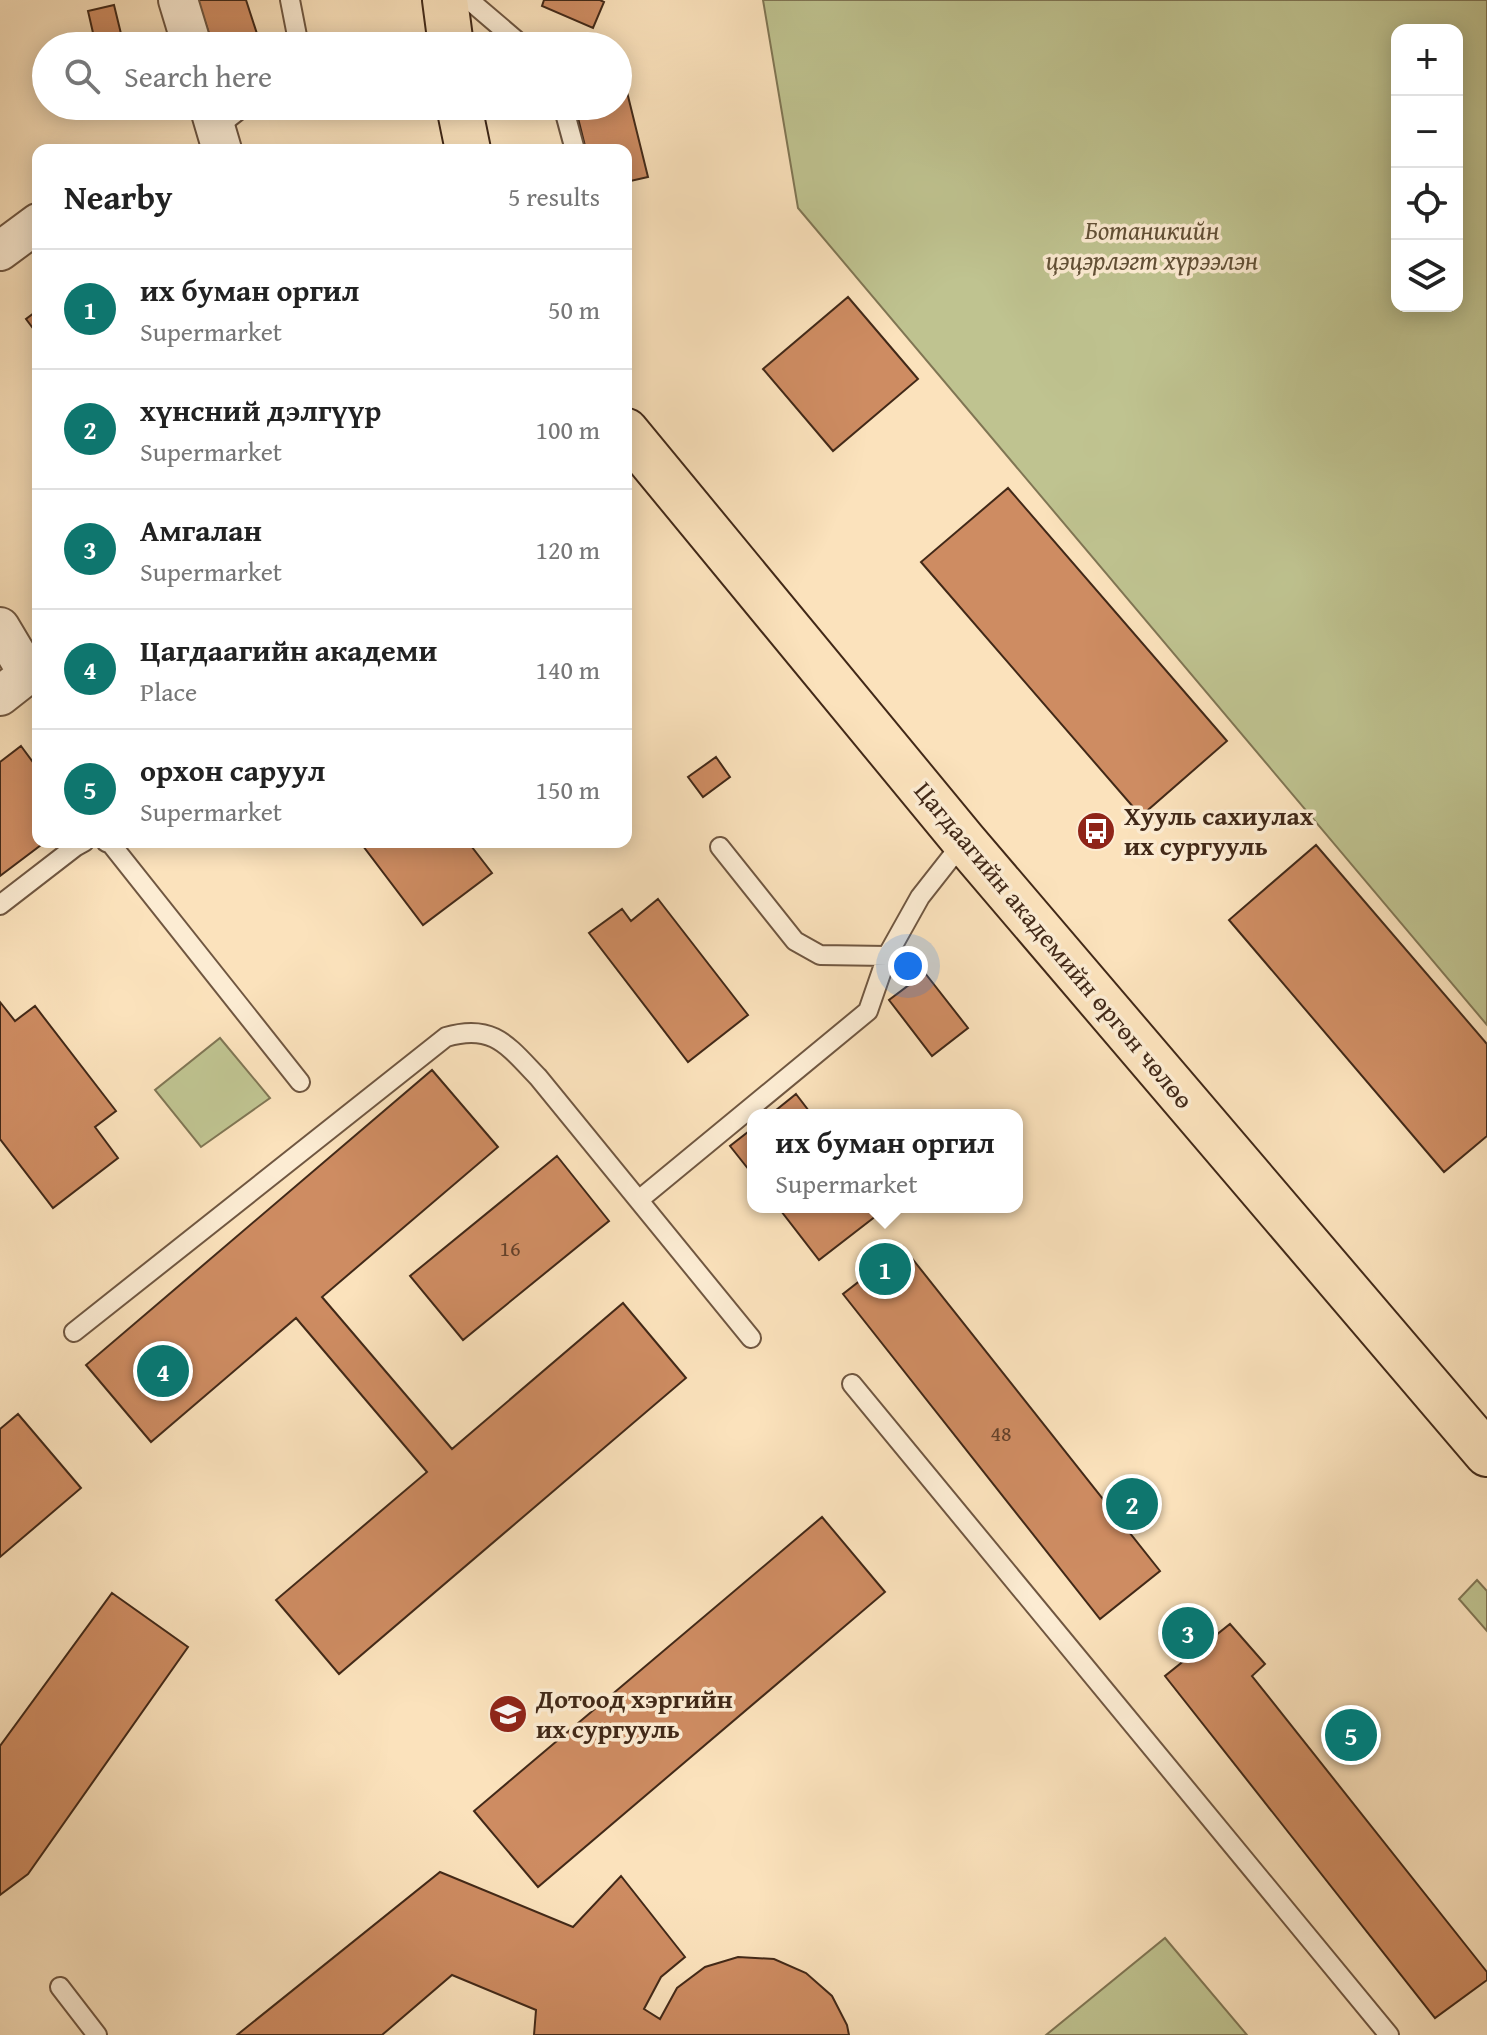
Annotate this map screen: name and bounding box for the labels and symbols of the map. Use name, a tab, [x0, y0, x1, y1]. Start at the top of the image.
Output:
park label: Ботаникийн цэцэрлэгт хүрээлэн	[1046, 210, 1258, 279]
street label: Цагдаагийн академийн өргөн чөлөө	[905, 772, 1203, 1117]
place label: Хууль сахиулах их сургууль	[1124, 796, 1314, 865]
bus stop icon: Хууль сахиулах их сургууль	[1075, 810, 1117, 852]
your location	[888, 946, 928, 986]
house number: 16	[499, 1232, 521, 1264]
pin: 1	[859, 1239, 911, 1299]
pin: 4	[137, 1341, 189, 1401]
house number: 48	[990, 1417, 1012, 1449]
pin: 2	[1106, 1474, 1158, 1534]
pin: 3	[1162, 1603, 1214, 1663]
place label: Дотоод хэргийн их сургууль	[535, 1679, 733, 1748]
school or university icon: Дотоод хэргийн их сургууль	[487, 1693, 529, 1735]
pin: 5	[1325, 1705, 1377, 1765]

